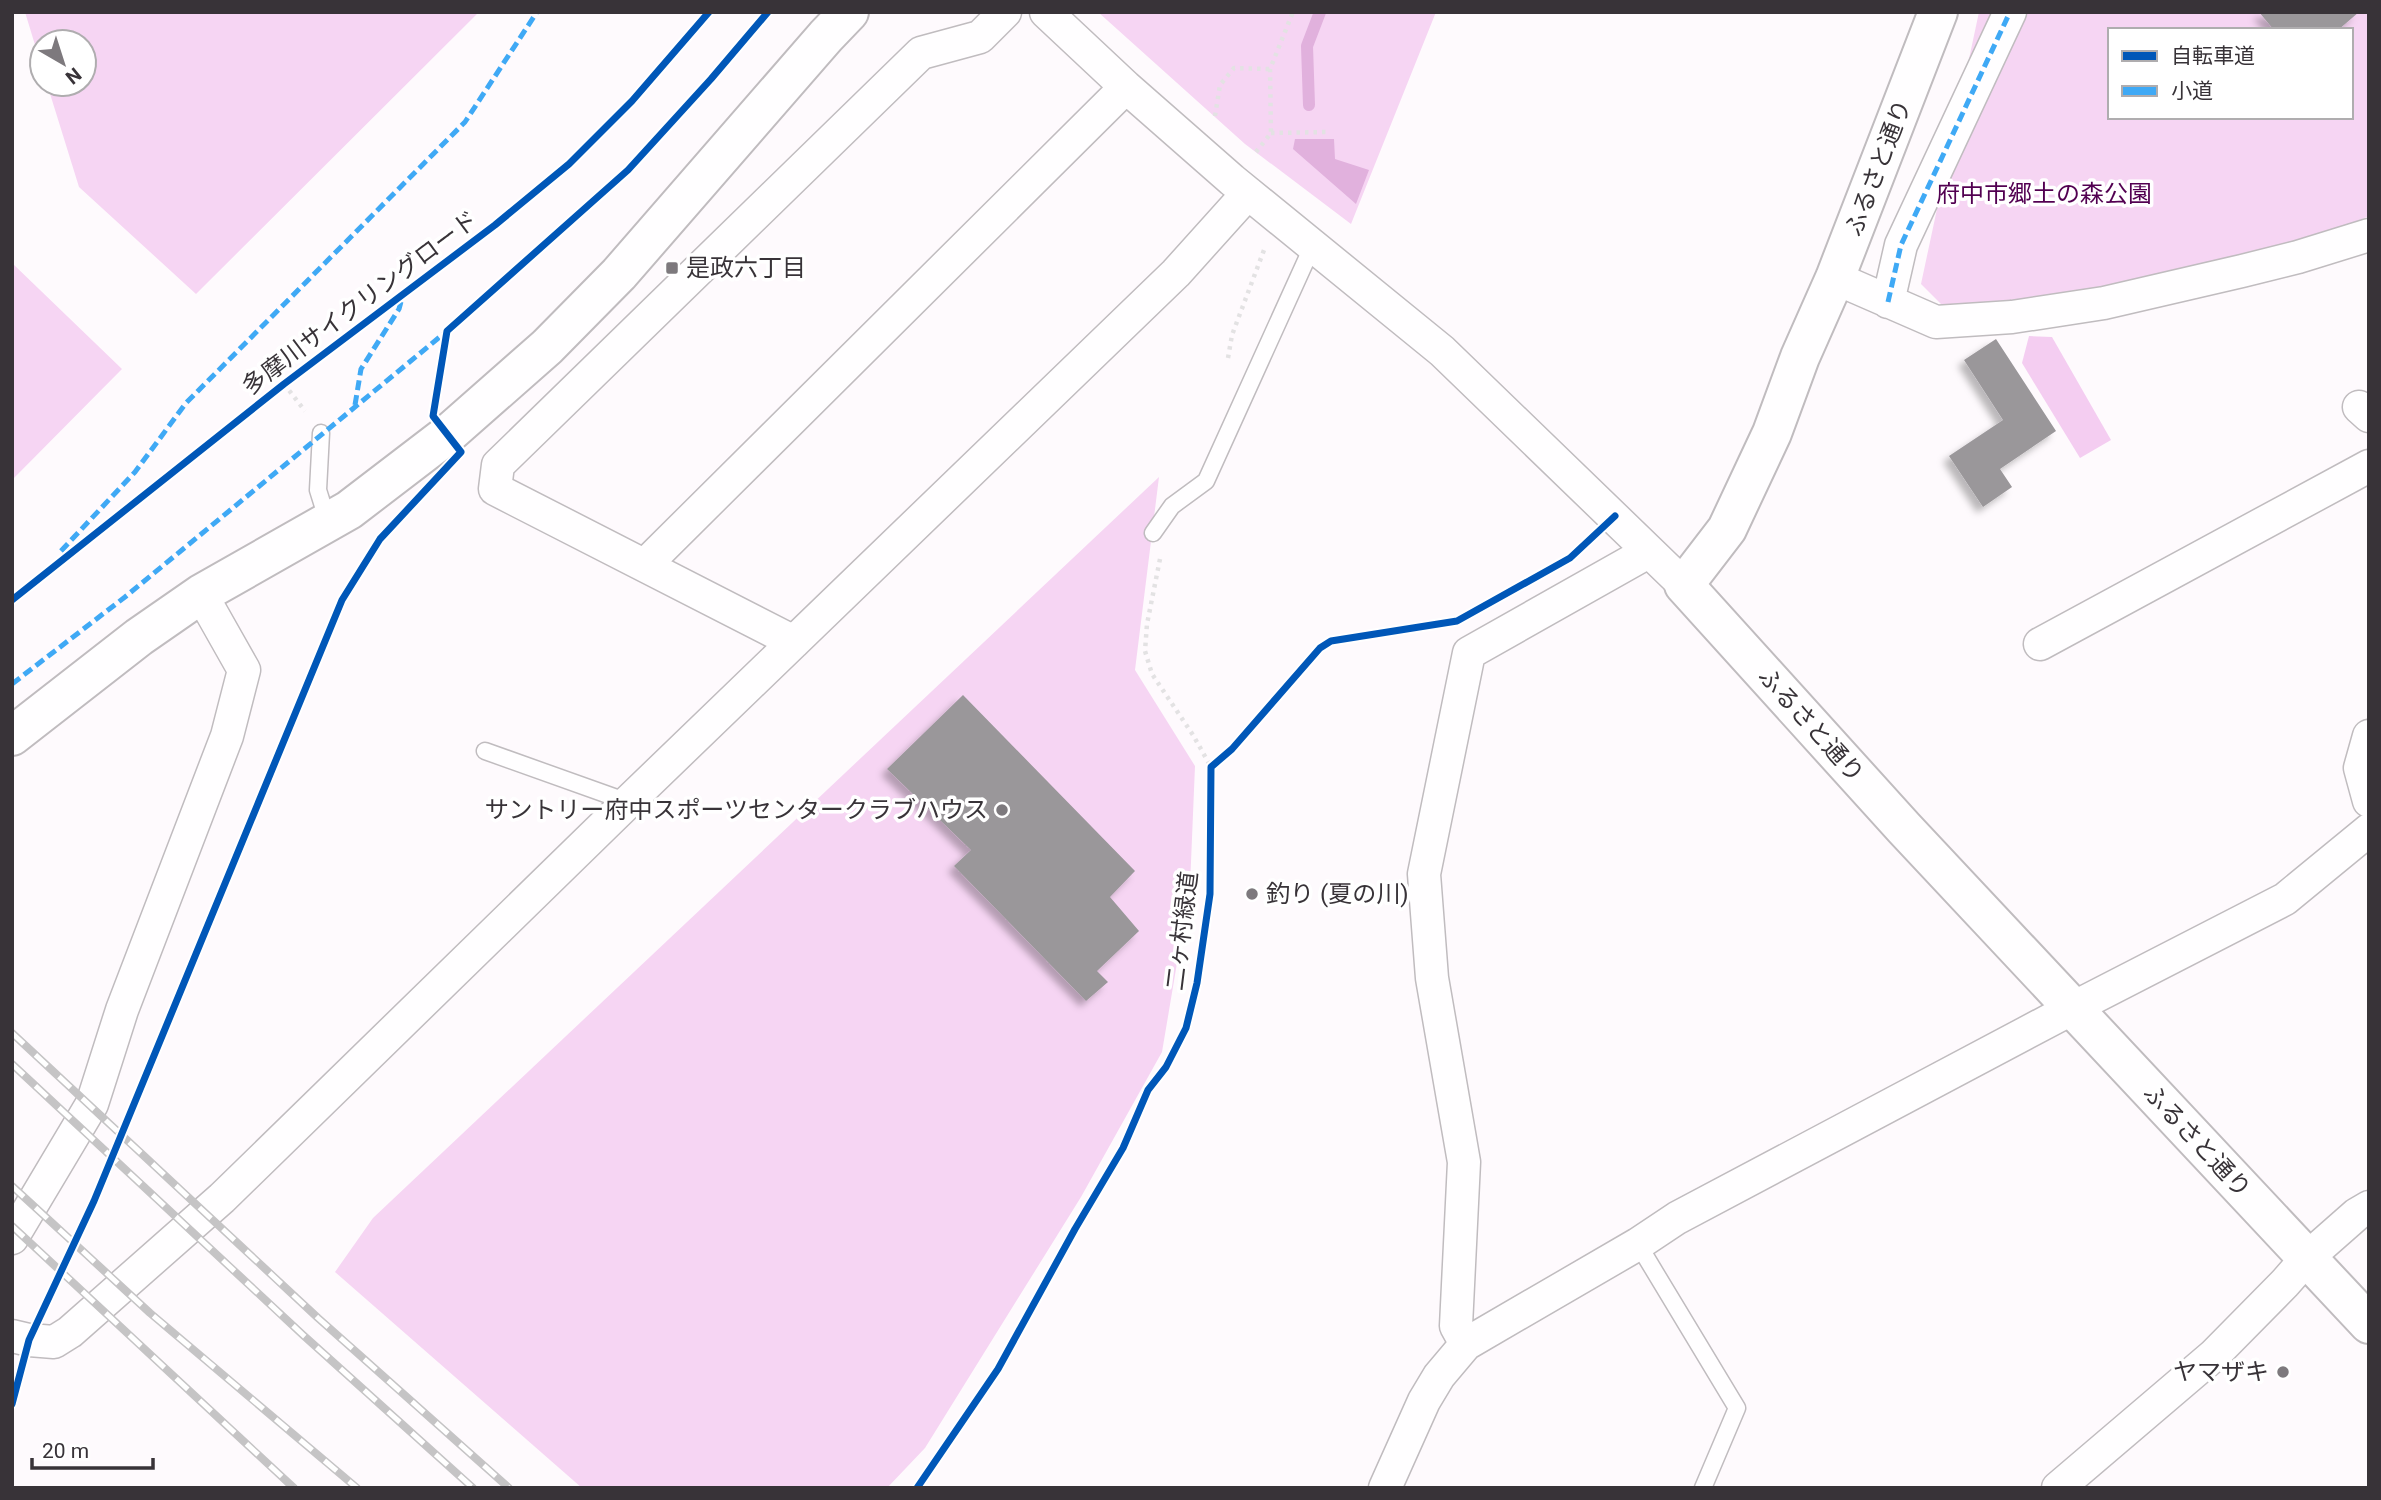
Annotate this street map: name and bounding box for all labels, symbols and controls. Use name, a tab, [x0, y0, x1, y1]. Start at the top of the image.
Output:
north arrow	[28, 28, 98, 98]
legend	[2108, 28, 2353, 119]
text: 自転車道	[2171, 44, 2255, 68]
text: N	[61, 63, 86, 89]
text: 小道	[2171, 79, 2213, 103]
street label: ふるさと通り	[1839, 96, 1917, 240]
park label: 府中市郷土の森公園	[1936, 180, 2152, 208]
street label: 多摩川サイクリングロード	[237, 205, 483, 401]
place label: 是政六丁目	[686, 254, 806, 282]
marker: 是政六丁目	[664, 260, 680, 276]
street label: ふるさと通り	[1752, 662, 1870, 788]
place label: サントリー府中スポーツセンタークラブハウス	[484, 796, 988, 824]
marker: サントリー府中スポーツセンタークラブハウス	[994, 802, 1010, 818]
street label: 二ヶ村緑道	[1161, 870, 1203, 992]
place label: 釣り (夏の川)	[1266, 880, 1409, 908]
marker: 釣り (夏の川)	[1244, 886, 1260, 902]
street label: ふるさと通り	[2138, 1079, 2256, 1203]
place label: ヤマザキ	[2173, 1358, 2269, 1386]
marker: ヤマザキ	[2275, 1364, 2291, 1380]
scale bar	[32, 1426, 152, 1470]
text: 20 m	[42, 1439, 89, 1463]

